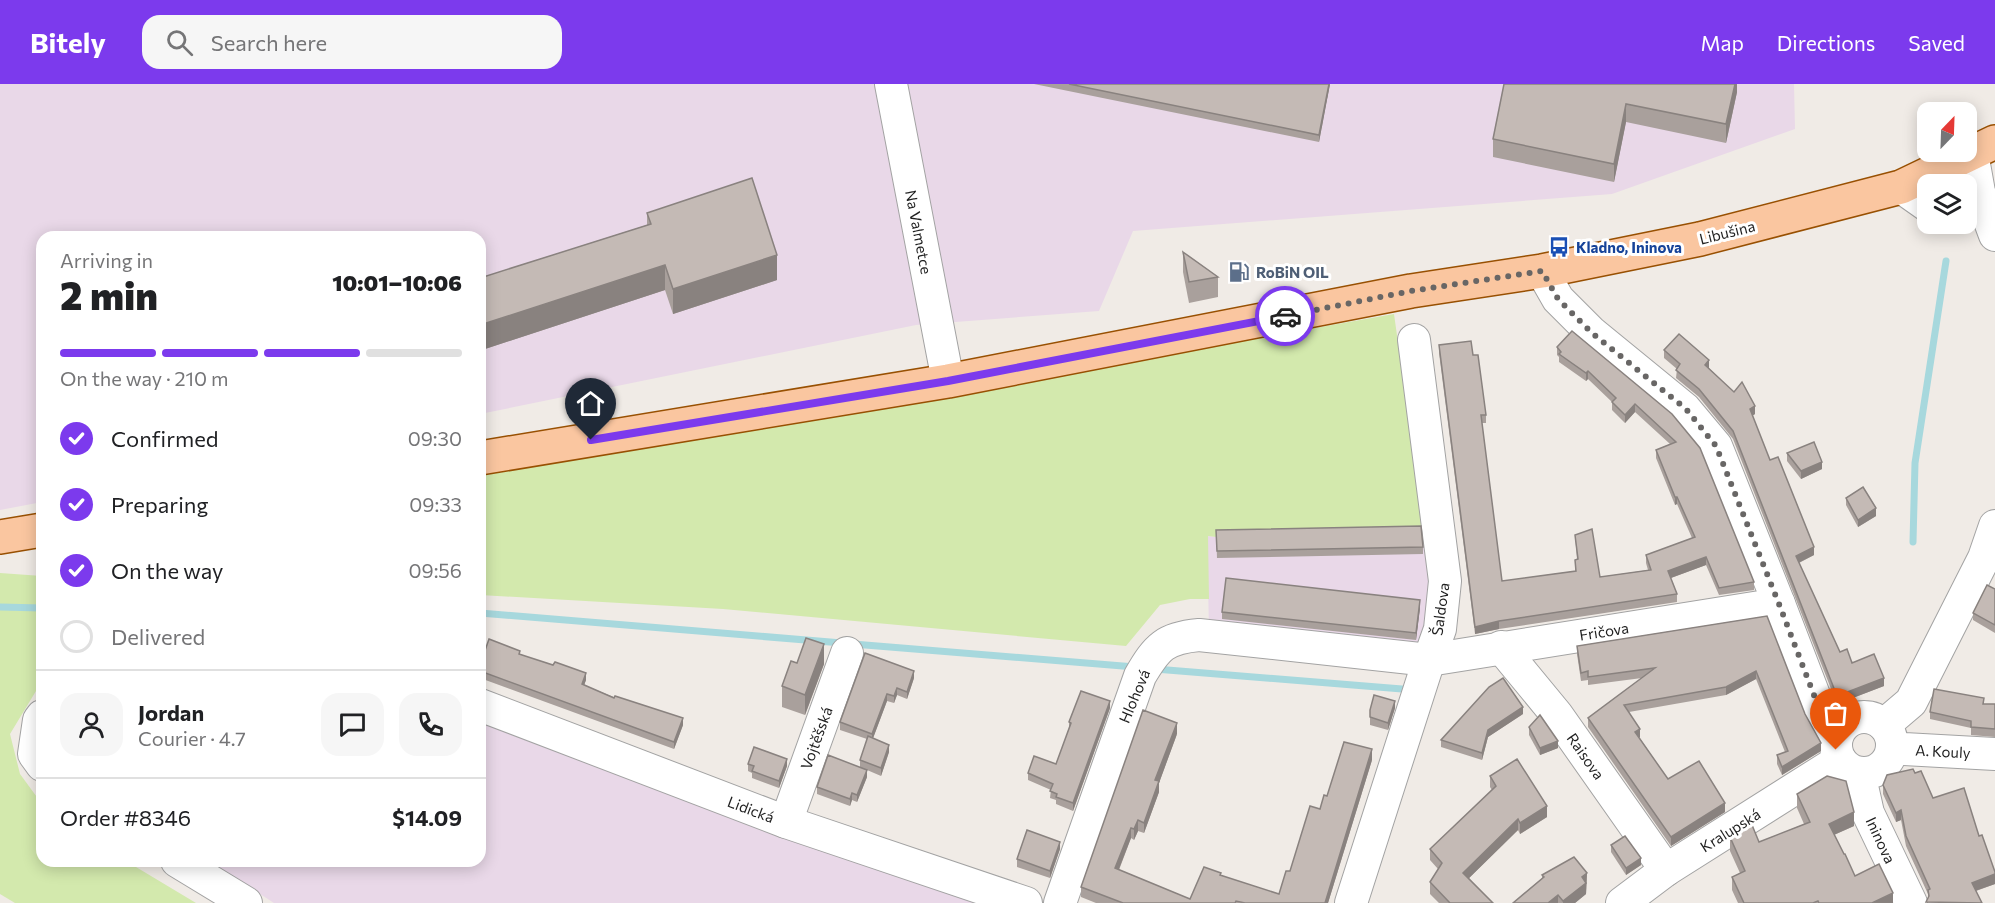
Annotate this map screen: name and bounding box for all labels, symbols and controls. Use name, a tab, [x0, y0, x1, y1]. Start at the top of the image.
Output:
search box	[142, 15, 562, 69]
text: Bitely	[30, 25, 106, 59]
icon: search	[163, 26, 196, 59]
text: Search here	[211, 29, 327, 56]
text: Map	[1701, 30, 1744, 55]
text: Directions	[1777, 30, 1875, 55]
text: Saved	[1908, 30, 1965, 55]
north arrow	[1917, 102, 1977, 162]
map controls	[1917, 102, 1977, 234]
button: layers	[1917, 174, 1977, 234]
street label: Na Valmetce	[902, 188, 936, 276]
street label: Libušina	[1697, 216, 1757, 248]
bus stop icon: Kladno, Ininova	[1547, 235, 1571, 259]
place label: Kladno, Ininova	[1576, 238, 1682, 256]
text: Arriving in	[60, 248, 153, 272]
fuel station icon: RoBiN OIL	[1227, 260, 1251, 284]
place label: RoBiN OIL	[1256, 263, 1329, 281]
text: 10:01–10:06	[332, 269, 462, 296]
text: 2 min	[60, 270, 158, 318]
courier	[1255, 286, 1315, 346]
icon: car	[1269, 300, 1302, 333]
text: On the way · 210 m	[60, 366, 228, 390]
pin	[565, 378, 616, 440]
icon: home	[574, 387, 607, 420]
icon: check	[60, 422, 93, 455]
text: Confirmed	[111, 425, 218, 452]
text: 09:30	[408, 426, 462, 450]
icon: check	[60, 488, 93, 521]
text: Preparing	[111, 491, 208, 518]
text: 09:33	[409, 492, 462, 516]
icon: check	[60, 554, 93, 587]
text: On the way	[111, 557, 223, 584]
text: 09:56	[408, 558, 462, 582]
street label: Šaldova	[1426, 581, 1453, 637]
street label: Fričova	[1578, 618, 1630, 644]
text: Delivered	[111, 623, 205, 650]
street label: Hlohová	[1115, 666, 1153, 726]
pin	[1810, 688, 1861, 750]
button: person	[60, 693, 123, 756]
button: chat	[321, 693, 384, 756]
button: phone	[399, 693, 462, 756]
icon: bag	[1819, 697, 1852, 730]
text: Jordan	[138, 699, 204, 726]
street label: Vojtěšská	[796, 704, 836, 772]
text: Courier · 4.7	[138, 726, 246, 750]
street label: Raisova	[1564, 729, 1608, 783]
street label: A. Kouly	[1915, 741, 1971, 761]
street label: Lidická	[725, 792, 777, 826]
text: Order #8346	[60, 804, 191, 831]
text: $14.09	[392, 804, 462, 831]
street label: Kralupská	[1697, 805, 1763, 855]
street label: Ininova	[1862, 814, 1900, 866]

